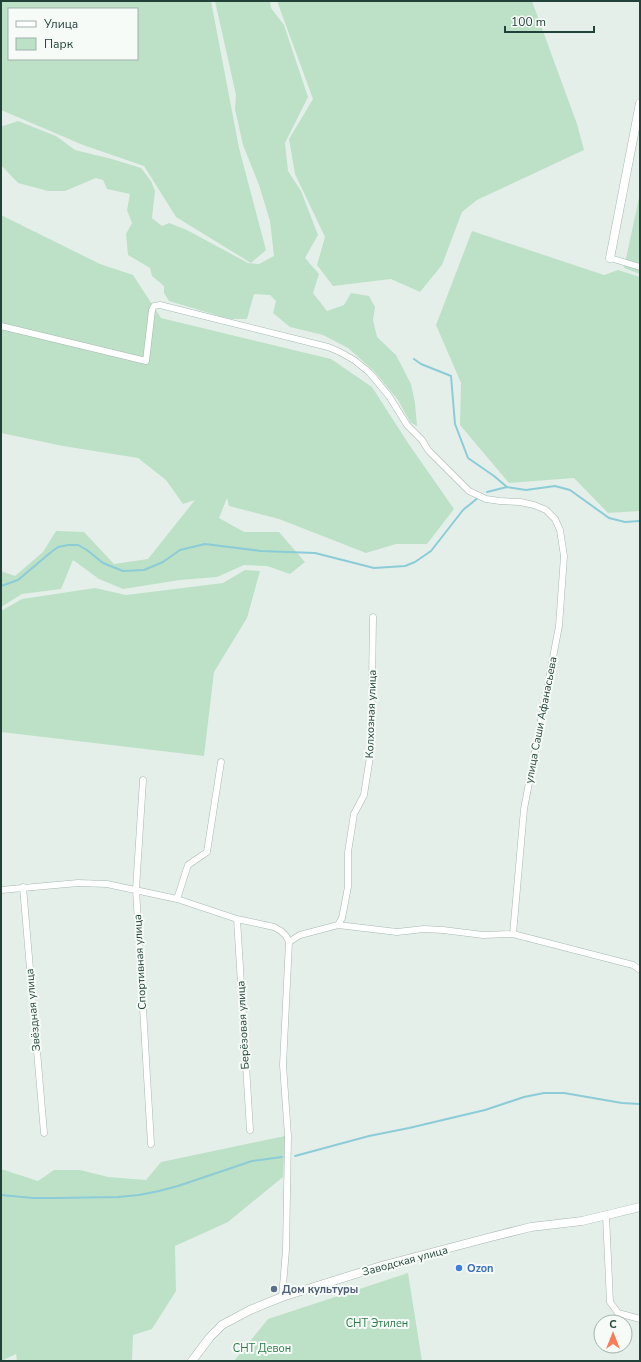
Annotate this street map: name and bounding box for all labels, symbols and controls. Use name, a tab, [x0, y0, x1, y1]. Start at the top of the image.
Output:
legend	[8, 8, 138, 60]
scale bar	[505, 8, 594, 34]
text: 100 m	[511, 14, 546, 30]
text: Улица	[43, 16, 78, 32]
text: Парк	[44, 36, 74, 52]
street label: улица Саши Афанасьева	[521, 655, 561, 785]
street label: Колхозная улица	[362, 669, 380, 759]
street label: Спортивная улица	[130, 914, 150, 1010]
street label: Звёздная улица	[22, 968, 44, 1052]
street label: Берёзовая улица	[233, 980, 253, 1070]
street label: Заводская улица	[361, 1242, 450, 1280]
place label: Ozon	[467, 1261, 494, 1276]
marker: Ozon	[454, 1263, 464, 1273]
place label: Дом культуры	[282, 1282, 358, 1297]
marker: Дом культуры	[269, 1284, 279, 1294]
north arrow	[593, 1314, 633, 1354]
park label: СНТ Этилен	[346, 1316, 408, 1331]
text: С	[609, 1317, 617, 1332]
park label: СНТ Девон	[233, 1341, 291, 1356]

